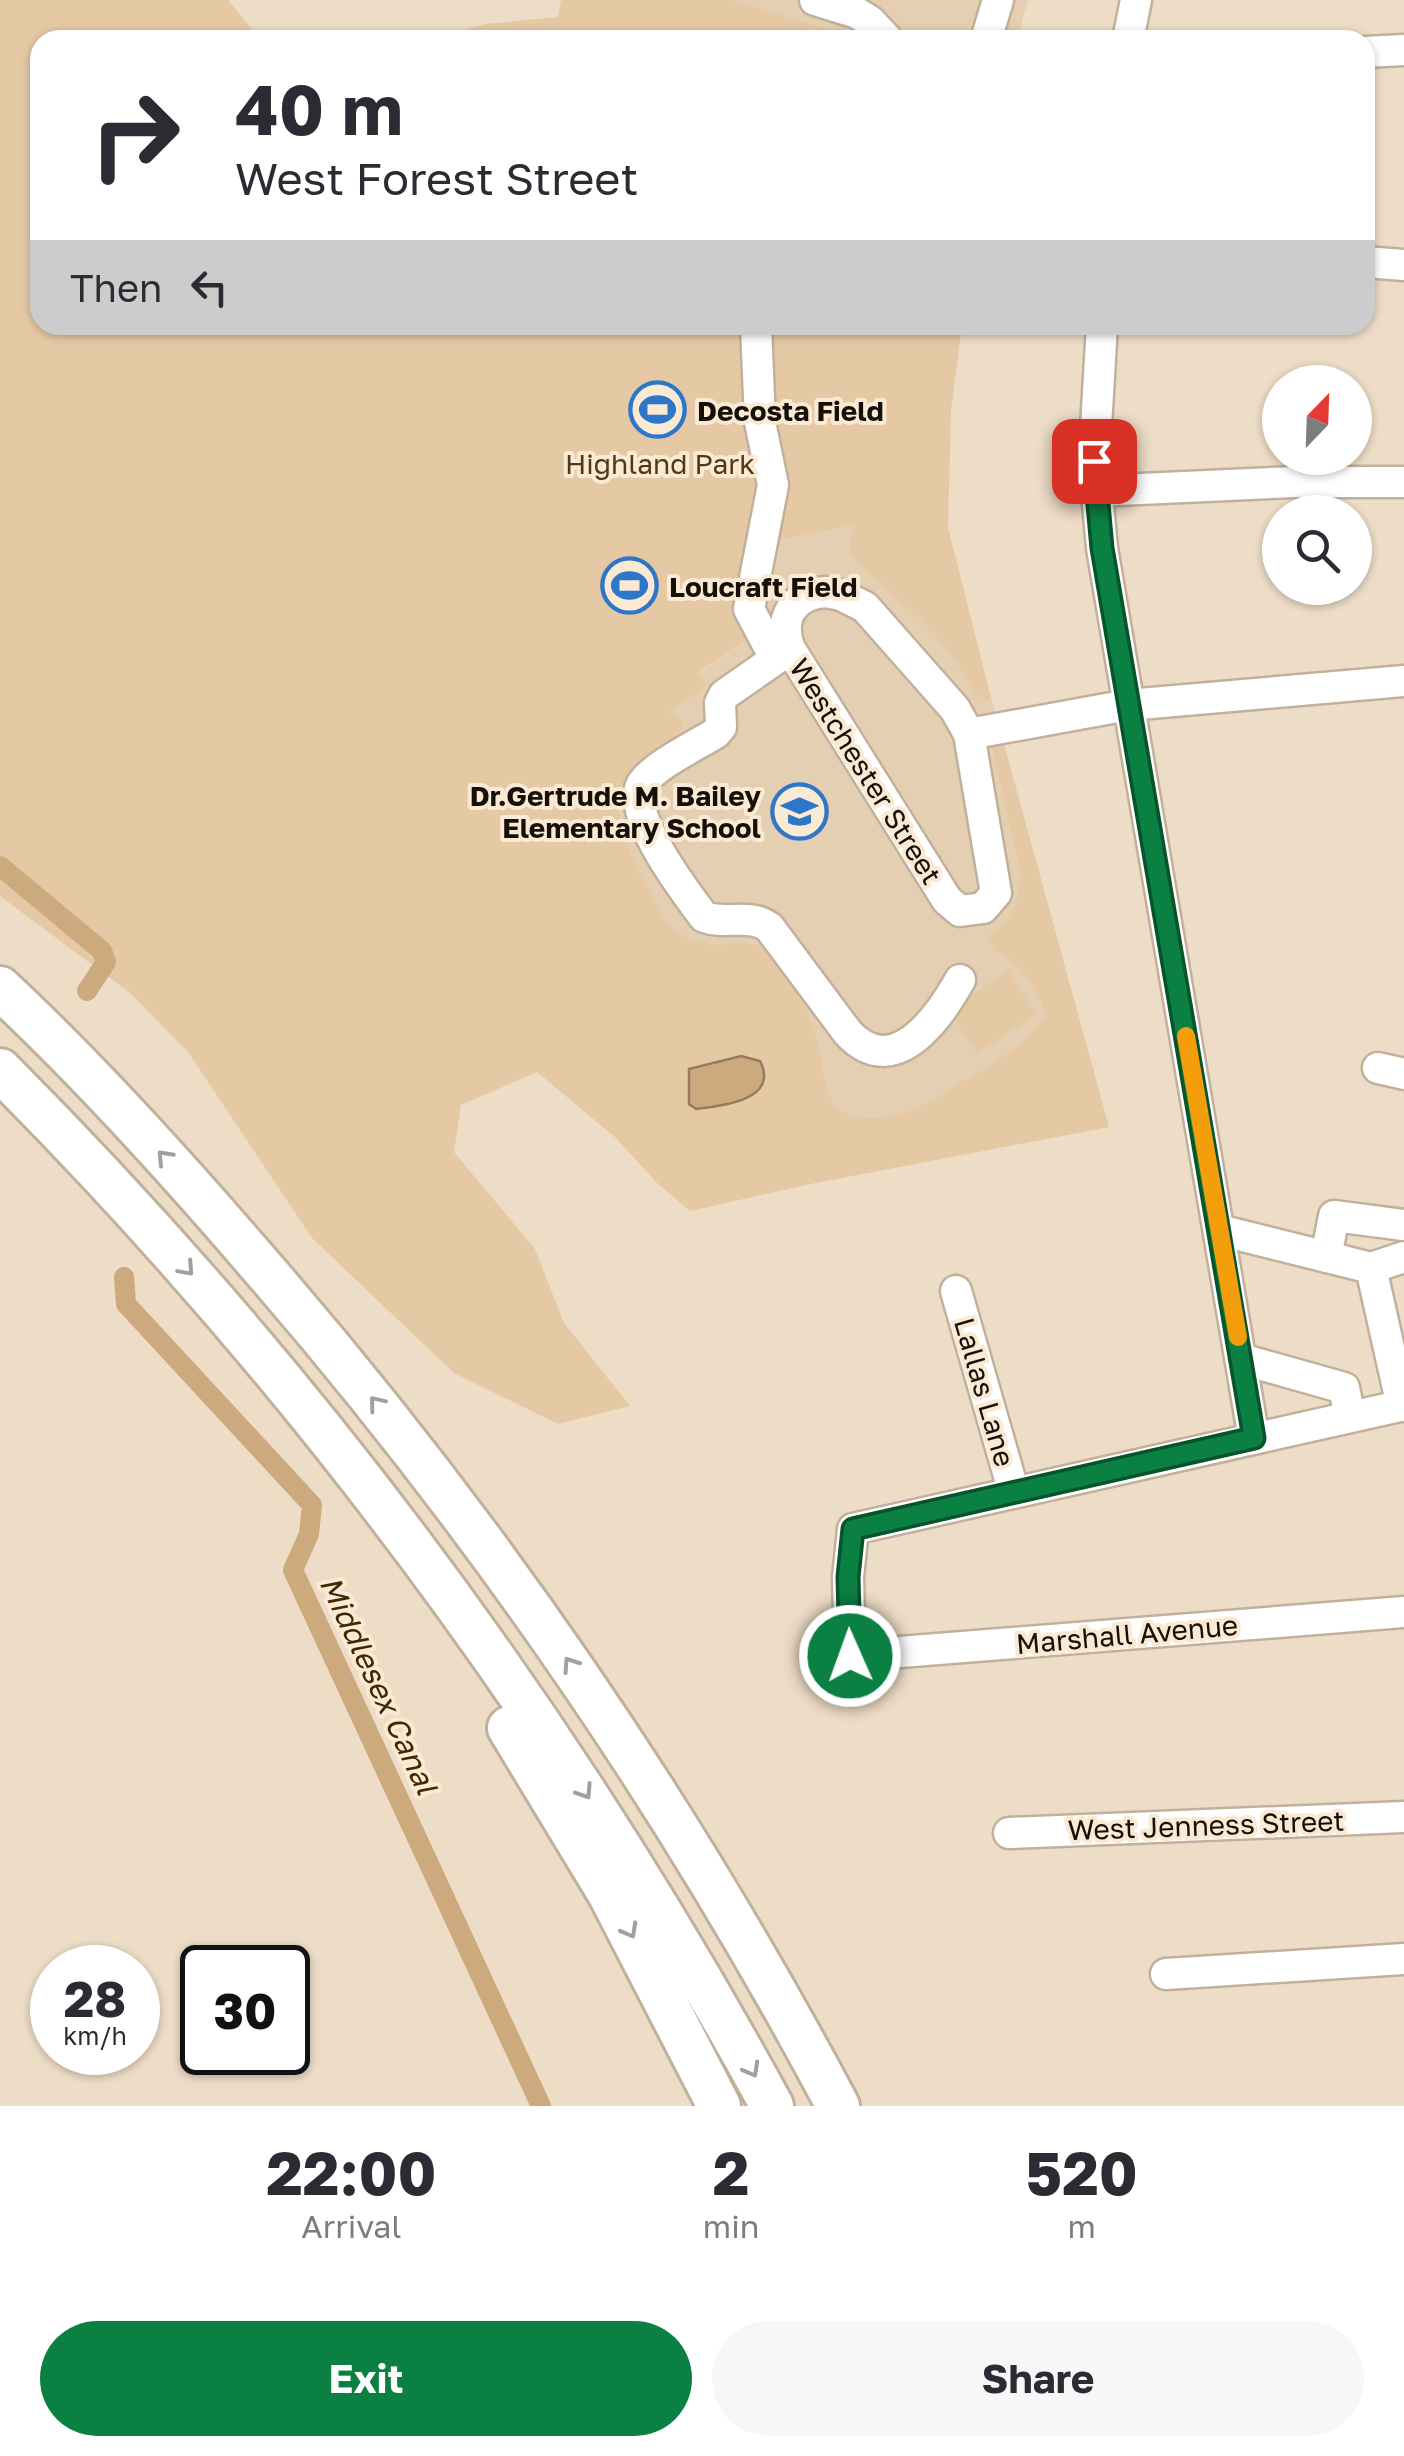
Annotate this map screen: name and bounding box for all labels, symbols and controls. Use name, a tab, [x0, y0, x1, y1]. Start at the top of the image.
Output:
text: 40 m	[235, 66, 403, 150]
icon: right	[70, 70, 200, 200]
text: West Forest Street	[235, 151, 638, 205]
icon: left	[182, 260, 237, 315]
text: Then	[70, 265, 162, 310]
north arrow	[1262, 365, 1372, 475]
map controls	[1262, 365, 1372, 605]
sports icon: Decosta Field	[628, 380, 688, 440]
place label: Decosta Field	[697, 394, 884, 427]
pin	[1052, 419, 1137, 504]
icon: arrive	[1067, 434, 1122, 489]
park label: Highland Park	[565, 447, 755, 480]
button: search	[1262, 495, 1372, 605]
sports icon: Loucraft Field	[600, 556, 660, 616]
place label: Loucraft Field	[669, 570, 858, 603]
street label: Westchester Street	[783, 652, 949, 890]
place label: Dr.Gertrude M. Bailey Elementary School	[470, 779, 761, 844]
school or university icon: Dr.Gertrude M. Bailey Elementary School	[770, 781, 830, 841]
one-way arrow	[158, 1150, 176, 1168]
one-way arrow	[175, 1257, 193, 1276]
street label: Lallas Lane	[948, 1314, 1022, 1470]
one-way arrow	[370, 1396, 388, 1414]
water label: Middlesex Canal	[313, 1570, 446, 1801]
position arrow	[798, 1604, 902, 1708]
street label: Marshall Avenue	[1015, 1608, 1239, 1660]
one-way arrow	[564, 1656, 582, 1675]
one-way arrow	[573, 1781, 592, 1799]
street label: West Jenness Street	[1067, 1804, 1345, 1846]
one-way arrow	[618, 1921, 638, 1939]
speed limit sign: 30	[180, 1945, 310, 2075]
text: 28	[64, 1968, 126, 2028]
text: km/h	[63, 2020, 127, 2051]
one-way arrow	[740, 2060, 760, 2078]
text: 22:00	[266, 2136, 437, 2208]
text: 2	[713, 2136, 749, 2208]
text: 520	[1026, 2136, 1138, 2208]
text: Arrival	[301, 2207, 402, 2245]
text: min	[703, 2207, 759, 2245]
text: m	[1068, 2207, 1096, 2245]
button: Exit	[40, 2321, 692, 2436]
button: Share	[712, 2321, 1364, 2436]

